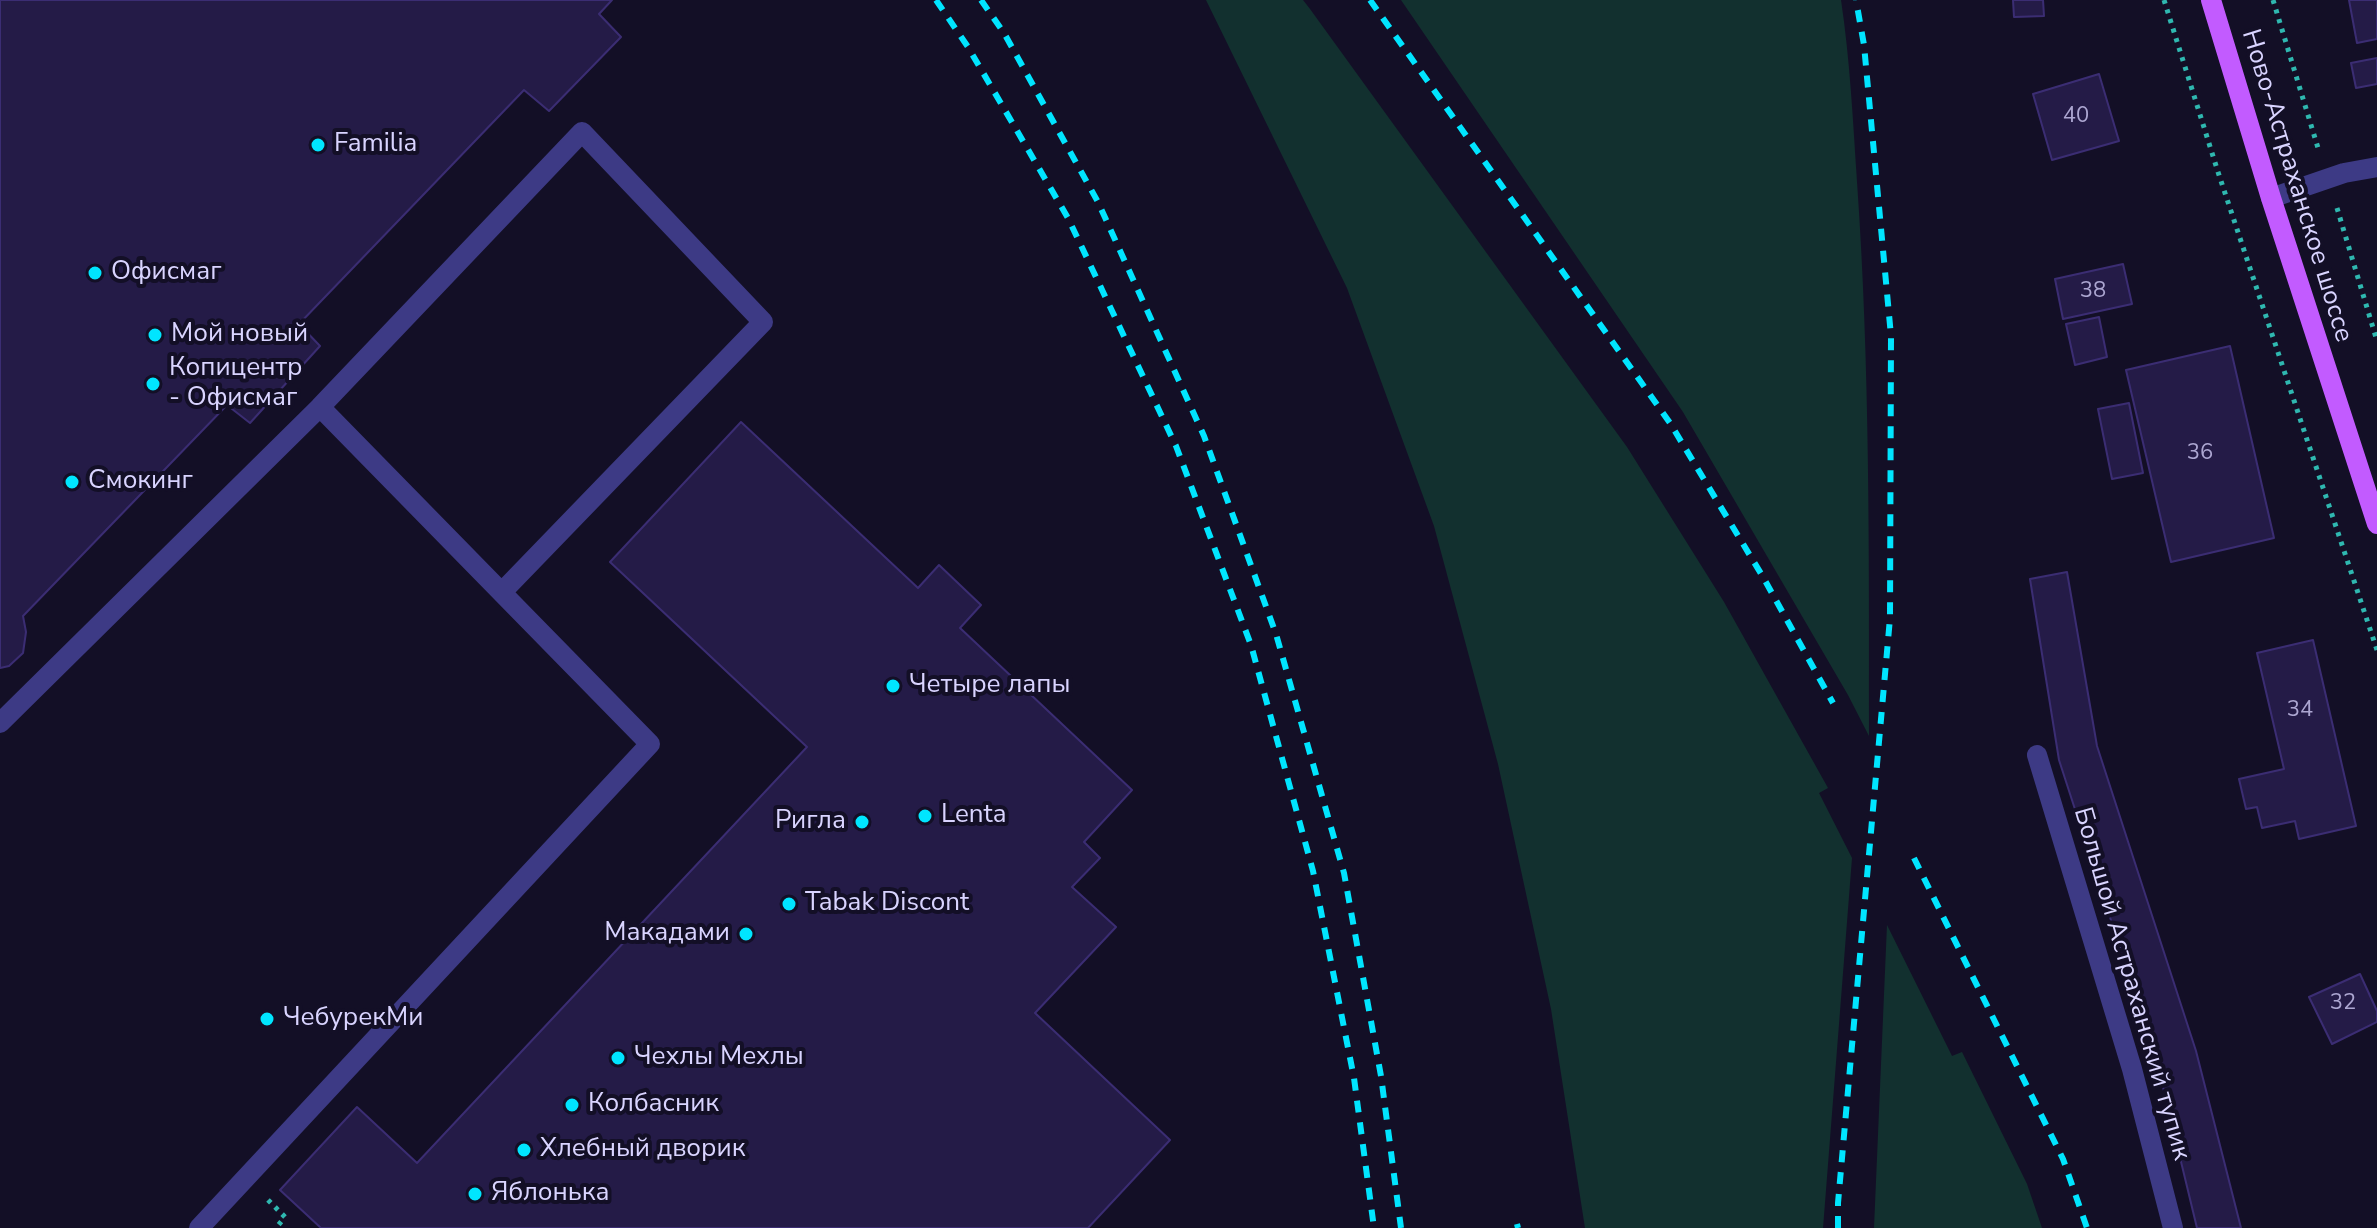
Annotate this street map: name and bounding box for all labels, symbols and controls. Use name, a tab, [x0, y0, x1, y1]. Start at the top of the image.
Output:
street label: Ново-Астраханское шоссе	[2234, 26, 2358, 346]
house number: 40	[2063, 104, 2089, 130]
place label: Familia	[334, 129, 417, 161]
marker: Familia	[309, 136, 327, 154]
place label: Офисмаг	[111, 257, 222, 289]
marker: Офисмаг	[86, 264, 104, 282]
house number: 38	[2080, 279, 2106, 305]
place label: Мой новый	[171, 319, 308, 351]
marker: Мой новый	[146, 326, 164, 344]
place label: Копицентр - Офисмаг	[169, 353, 302, 414]
marker: Копицентр - Офисмаг	[144, 375, 162, 393]
house number: 36	[2187, 441, 2213, 467]
place label: Смокинг	[88, 466, 193, 498]
marker: Смокинг	[63, 473, 81, 491]
place label: Четыре лапы	[909, 670, 1070, 702]
marker: Четыре лапы	[884, 677, 902, 695]
house number: 34	[2287, 698, 2313, 724]
place label: Lenta	[941, 800, 1006, 832]
street label: Большой Астраханский тупик	[2066, 804, 2196, 1164]
place label: Ригла	[775, 806, 846, 838]
marker: Lenta	[916, 807, 934, 825]
marker: Ригла	[853, 813, 871, 831]
place label: Tabak Discont	[805, 888, 969, 920]
marker: Tabak Discont	[780, 895, 798, 913]
place label: Макадами	[604, 918, 730, 950]
marker: Макадами	[737, 925, 755, 943]
house number: 32	[2330, 991, 2356, 1017]
place label: ЧебурекМи	[283, 1003, 423, 1035]
marker: ЧебурекМи	[258, 1010, 276, 1028]
place label: Чехлы Мехлы	[634, 1042, 804, 1074]
marker: Чехлы Мехлы	[609, 1049, 627, 1067]
place label: Колбасник	[588, 1089, 719, 1121]
marker: Колбасник	[563, 1096, 581, 1114]
place label: Хлебный дворик	[540, 1134, 745, 1166]
marker: Хлебный дворик	[515, 1141, 533, 1159]
place label: Яблонька	[491, 1178, 609, 1210]
marker: Яблонька	[466, 1185, 484, 1203]

